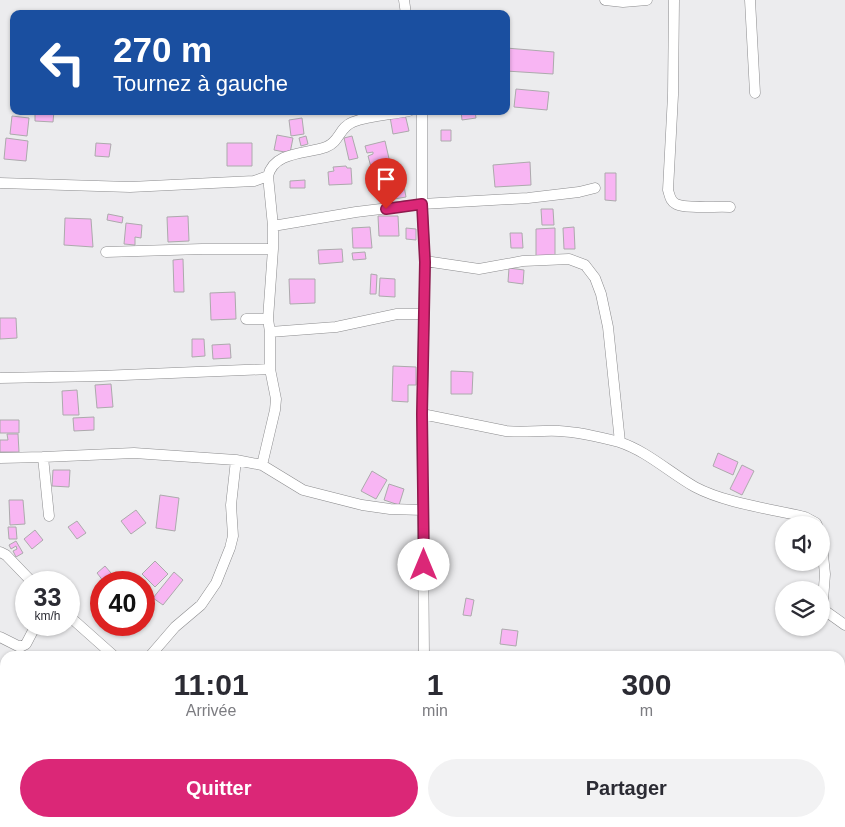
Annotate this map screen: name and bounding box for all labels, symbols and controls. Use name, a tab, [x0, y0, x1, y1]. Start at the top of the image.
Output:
icon: left	[30, 30, 95, 95]
text: 270 m	[113, 30, 212, 69]
text: Tournez à gauche	[113, 71, 288, 96]
pin	[365, 158, 407, 209]
icon: arrive	[372, 165, 400, 193]
map controls	[775, 516, 830, 636]
button: sound	[775, 516, 830, 571]
position arrow	[397, 538, 449, 590]
speed limit sign: 40	[90, 571, 155, 636]
button: layers	[775, 581, 830, 636]
text: 33	[34, 583, 61, 611]
text: km/h	[34, 609, 61, 623]
text: 11:01	[174, 668, 249, 701]
text: 1	[427, 668, 443, 701]
text: 300	[621, 668, 671, 701]
text: Arrivée	[186, 702, 236, 719]
text: min	[422, 702, 448, 719]
text: m	[640, 702, 653, 719]
button: Quitter	[20, 759, 418, 817]
button: Partager	[428, 759, 825, 817]

